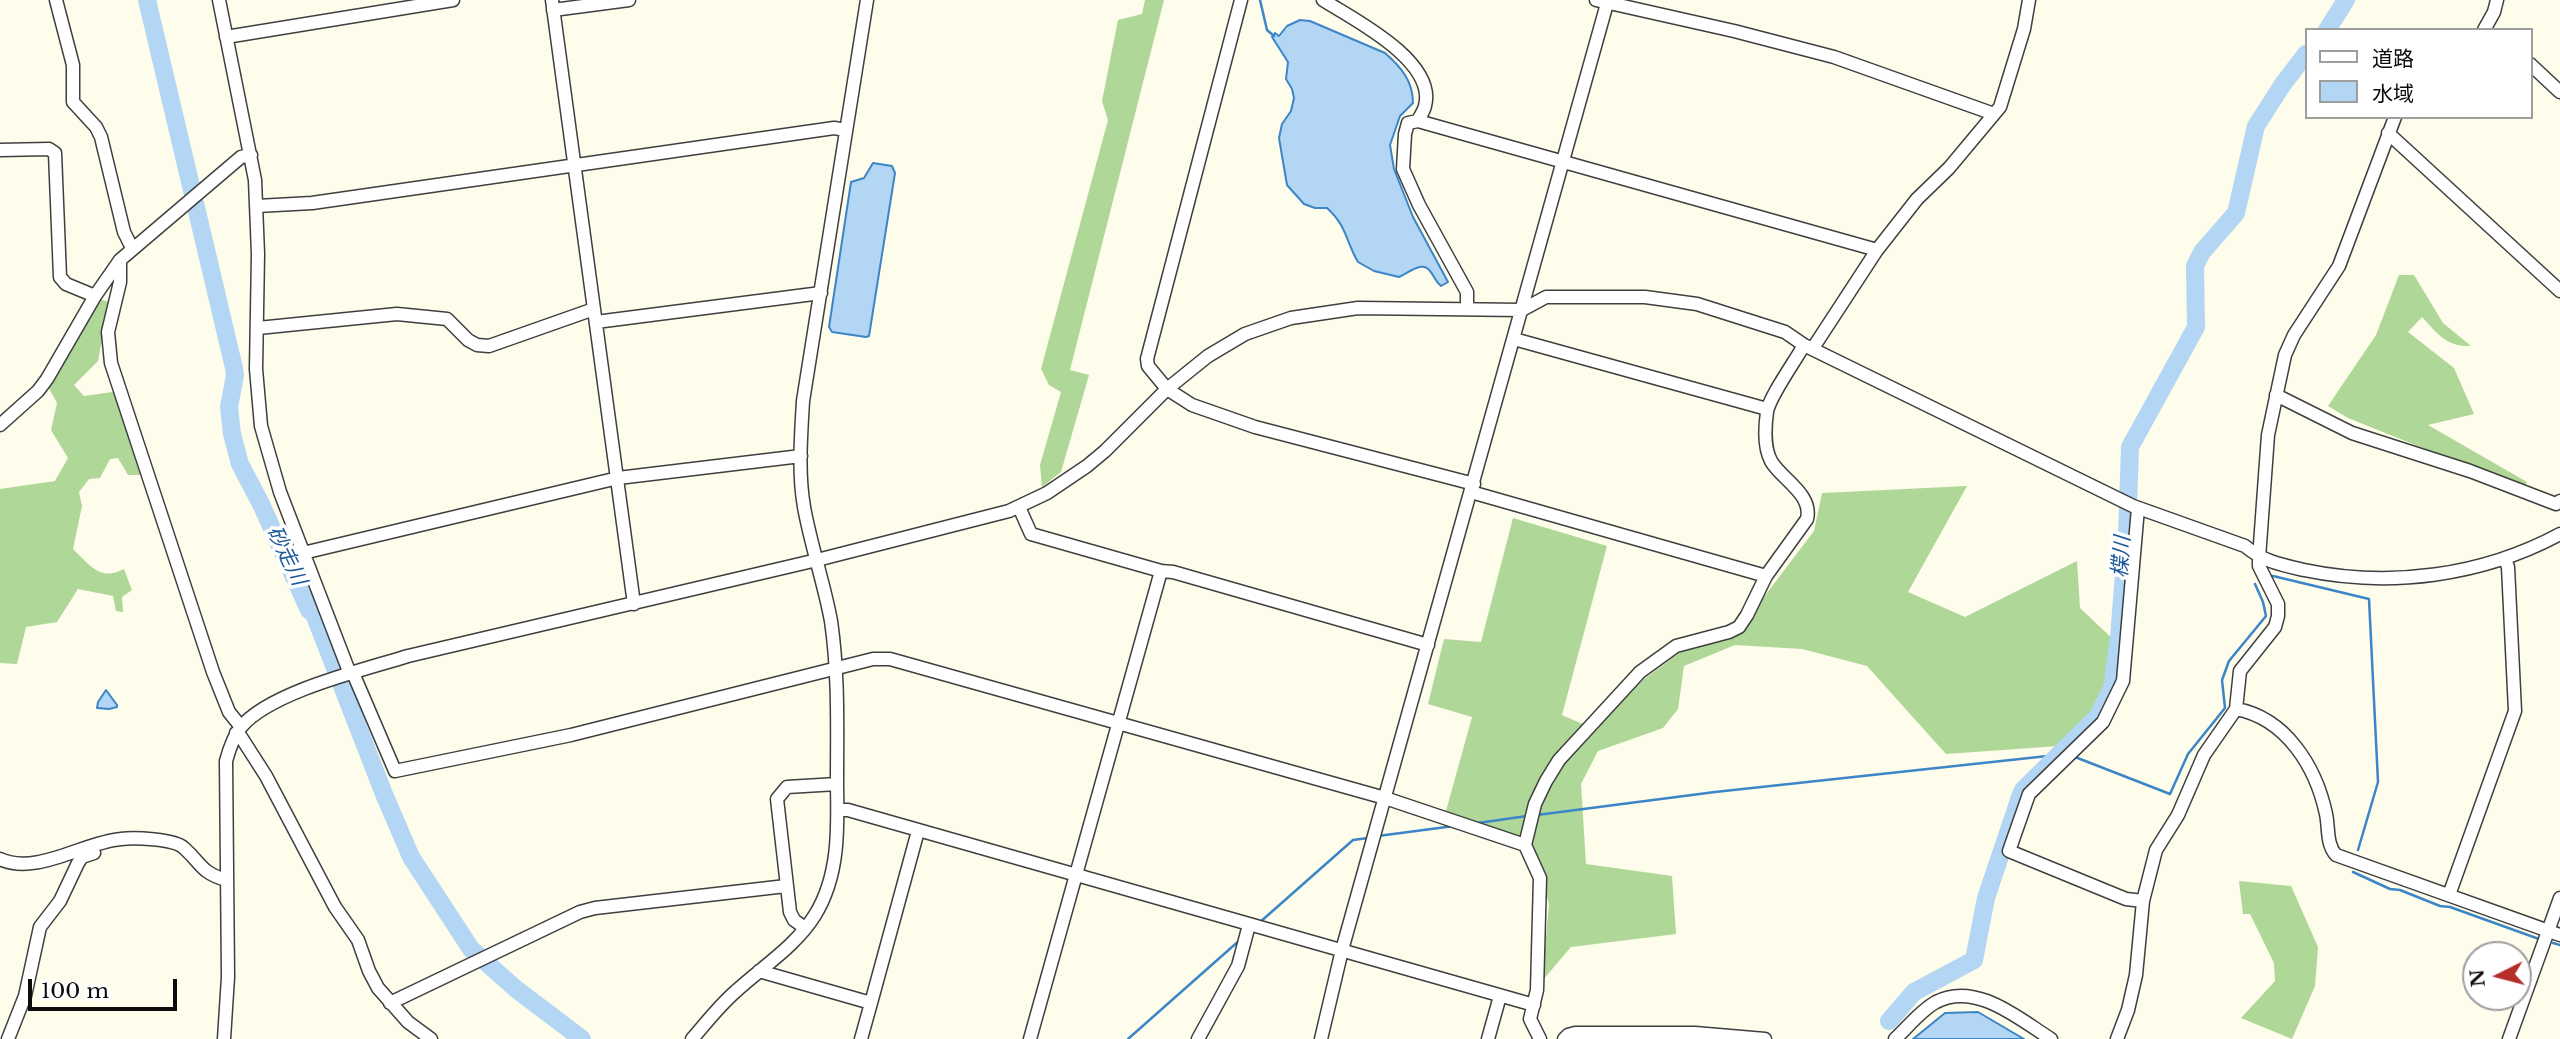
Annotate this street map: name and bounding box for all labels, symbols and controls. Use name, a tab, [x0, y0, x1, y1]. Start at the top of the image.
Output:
legend	[2304, 28, 2532, 119]
text: 道路	[2372, 46, 2414, 72]
text: 水域	[2372, 81, 2414, 107]
water label: 砂走川	[261, 522, 311, 590]
water label: 楪川	[2108, 535, 2136, 579]
north arrow	[2462, 941, 2532, 1011]
scale bar	[32, 965, 180, 1009]
text: N	[2465, 968, 2490, 988]
text: 100 m	[41, 978, 109, 1004]

